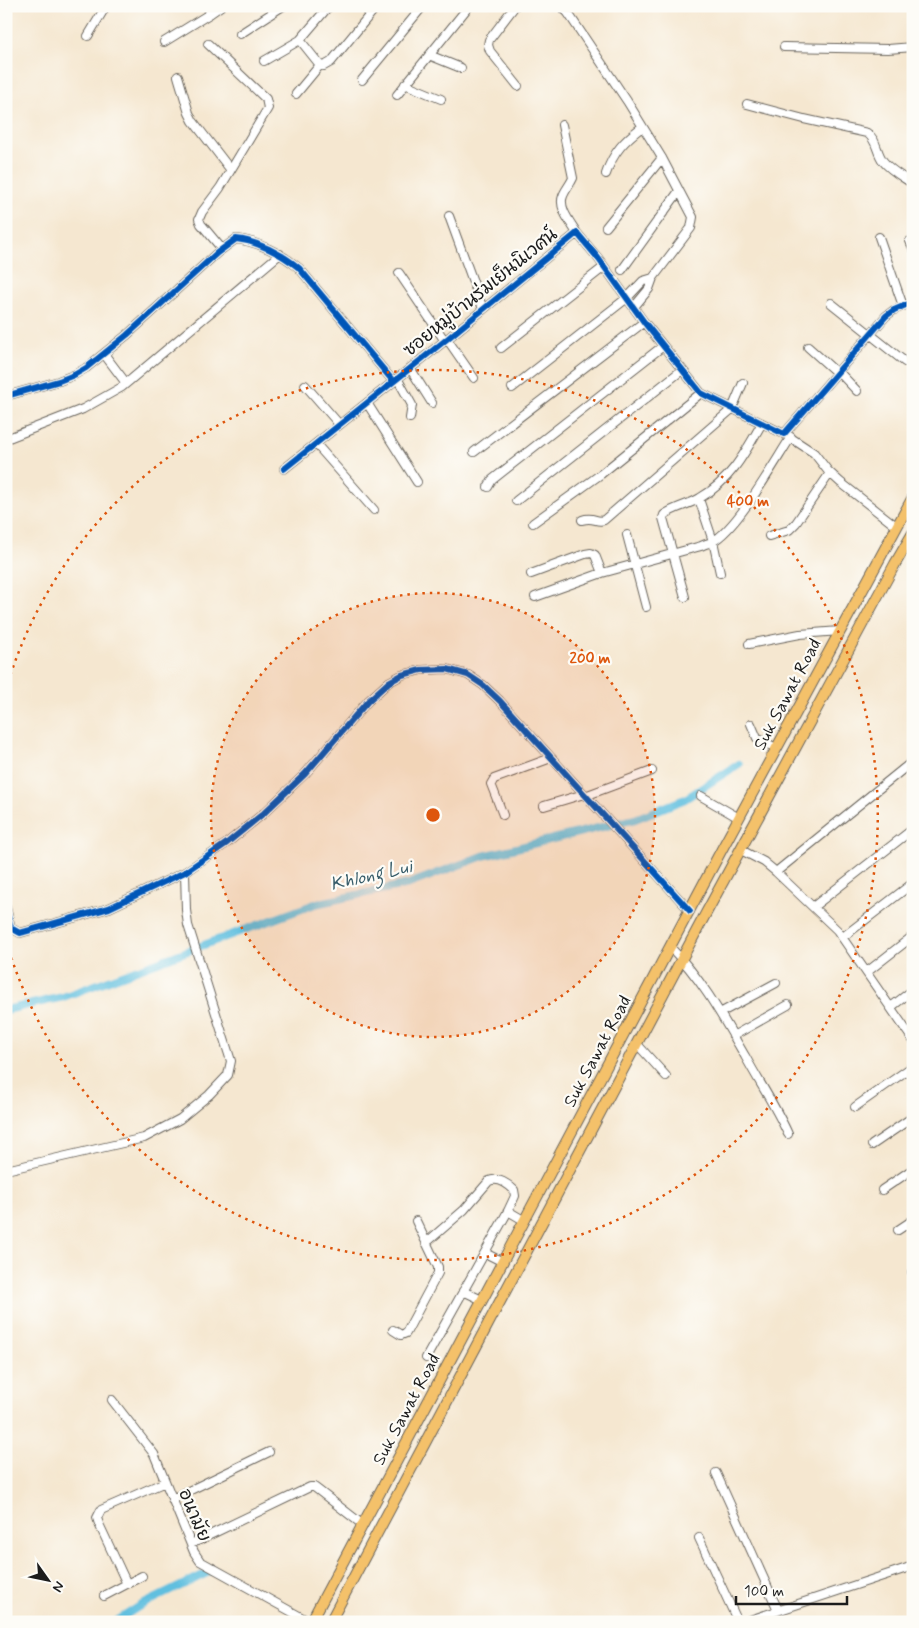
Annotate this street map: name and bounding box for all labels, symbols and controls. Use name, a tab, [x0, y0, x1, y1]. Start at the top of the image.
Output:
street label: ซอยหมู่บ้านร่มเย็นนิเวศน์	[397, 222, 563, 363]
text: 400 m	[727, 492, 769, 512]
street label: Suk Sawat Road	[748, 634, 827, 755]
text: 200 m	[570, 649, 611, 669]
centre of rings	[424, 806, 442, 824]
water label: Khlong Lui	[328, 854, 417, 899]
street label: Suk Sawat Road	[558, 991, 637, 1112]
street label: Suk Sawat Road	[367, 1349, 446, 1470]
street label: อนามัย	[172, 1485, 216, 1546]
north arrow	[22, 1556, 72, 1606]
scale bar	[736, 1573, 848, 1605]
text: N	[48, 1578, 68, 1595]
text: 100 m	[744, 1582, 784, 1602]

